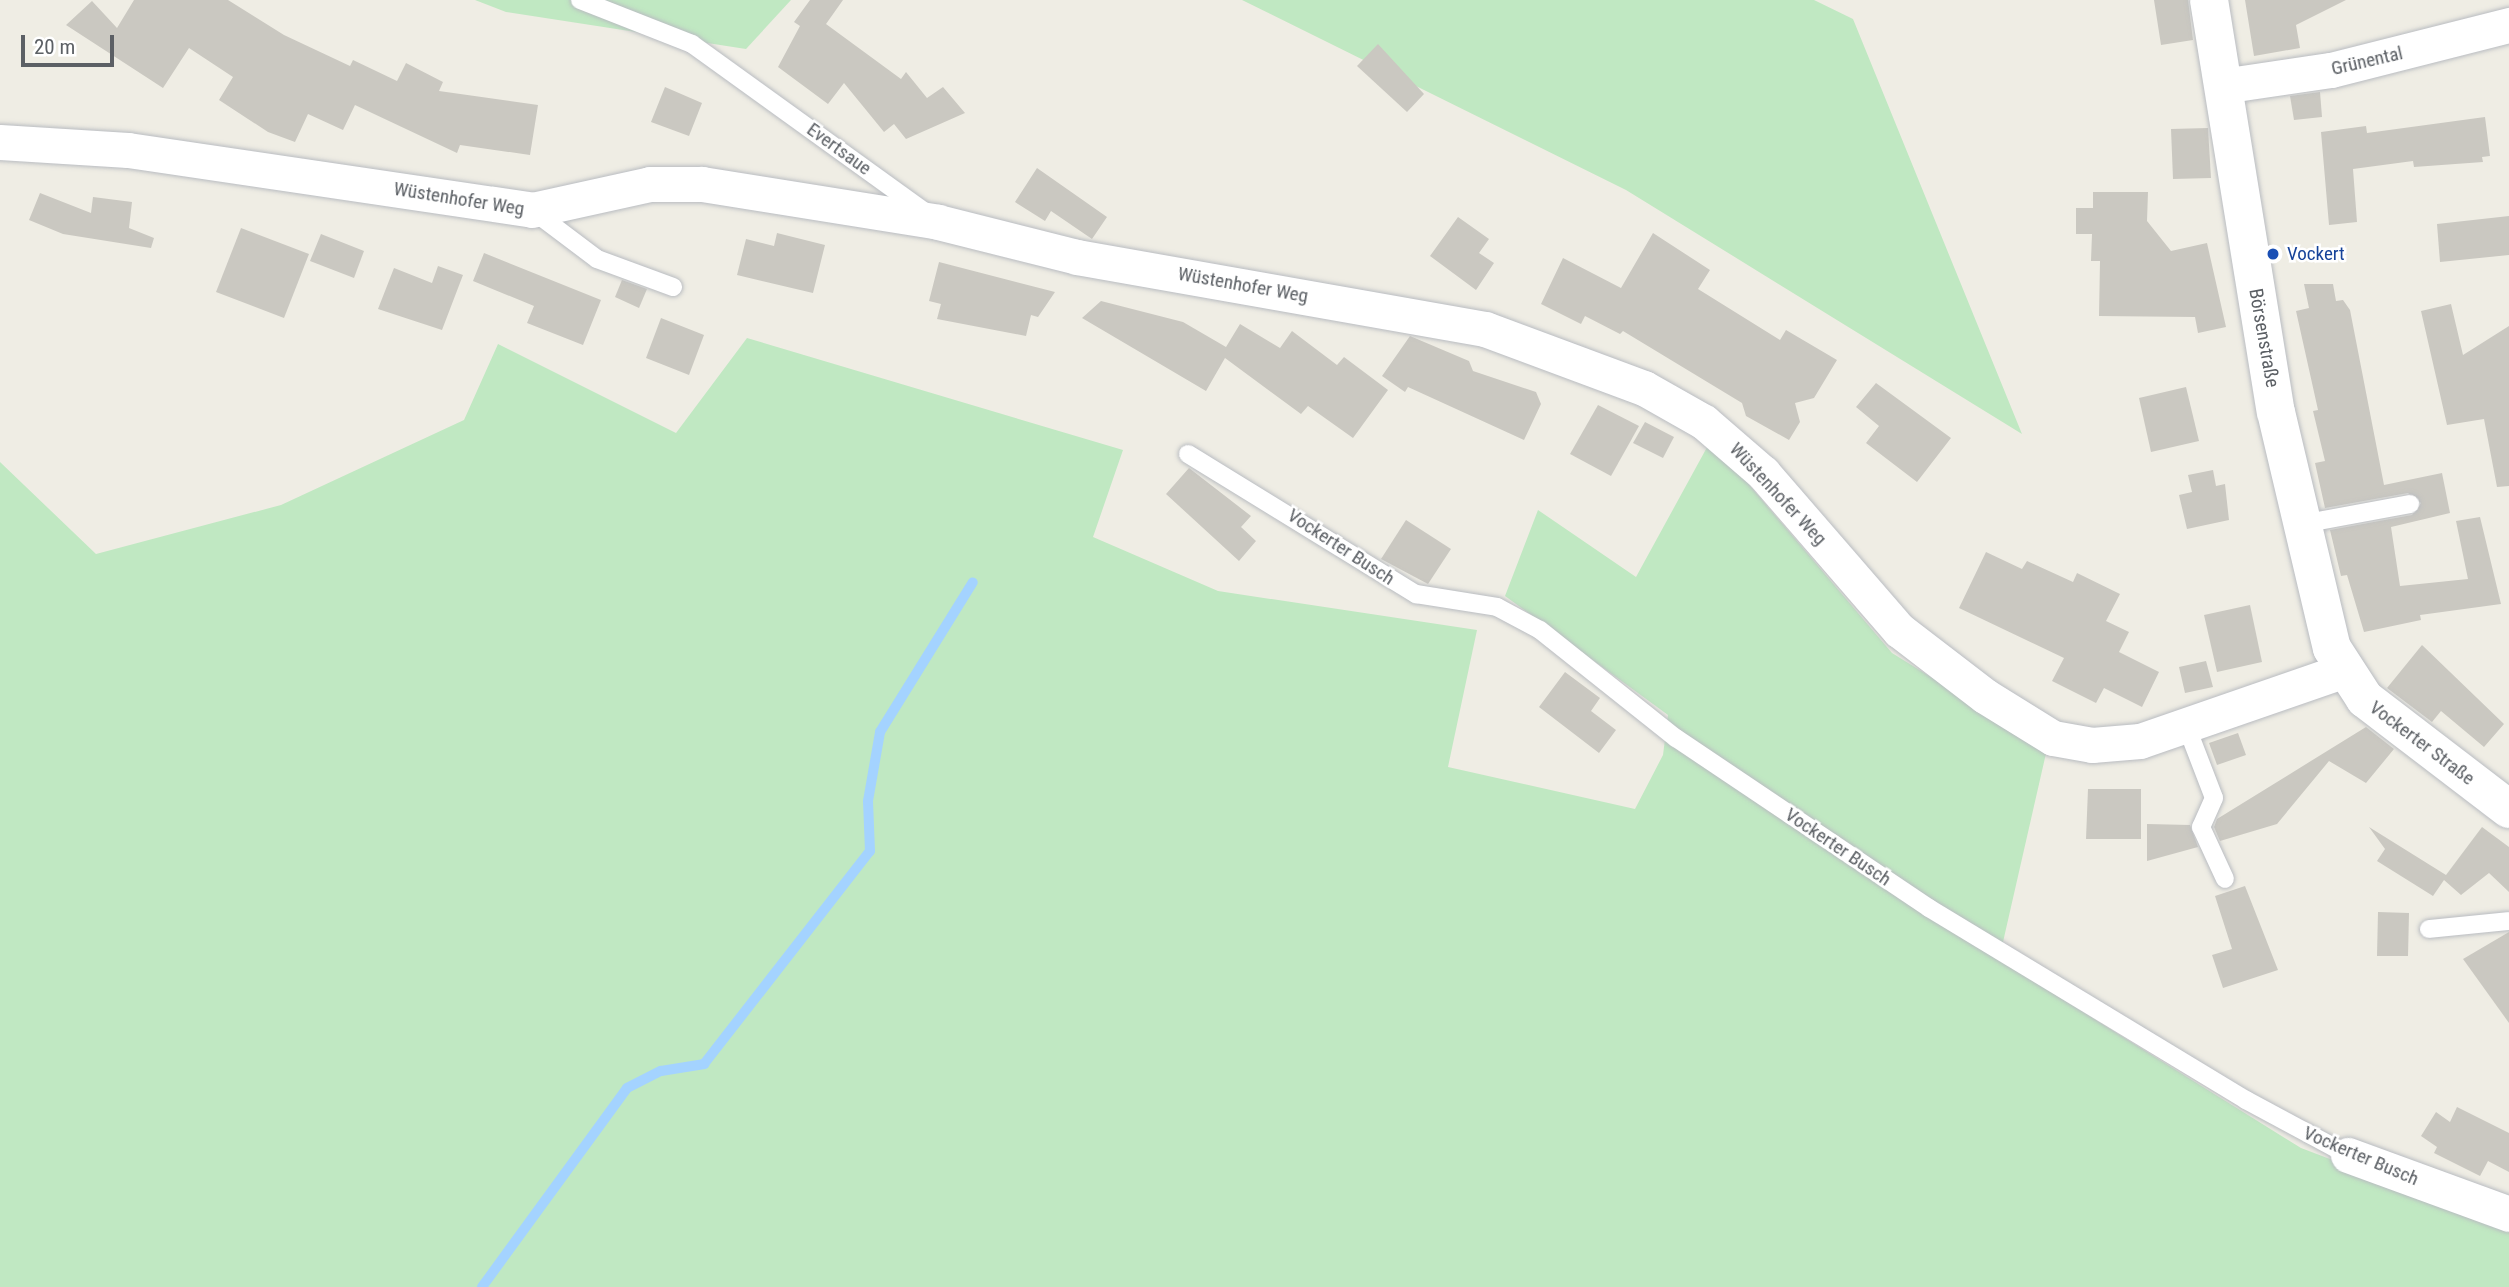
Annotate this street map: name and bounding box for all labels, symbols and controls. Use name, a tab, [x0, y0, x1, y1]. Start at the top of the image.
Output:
scale bar	[24, 21, 117, 65]
text: 20 m	[34, 35, 75, 59]
street label: Grünental	[2329, 42, 2405, 80]
street label: Evertsaue	[802, 118, 876, 180]
street label: Wüstenhofer Weg	[392, 177, 526, 221]
place label: Vockert	[2287, 243, 2345, 265]
marker: Vockert	[2265, 246, 2281, 262]
street label: Wüstenhofer Weg	[1176, 262, 1310, 308]
street label: Börsenstraße	[2244, 287, 2284, 389]
street label: Wüstenhofer Weg	[1725, 438, 1831, 550]
street label: Vockerter Busch	[1283, 504, 1399, 590]
street label: Vockerter Straße	[2365, 696, 2479, 790]
street label: Vockerter Busch	[1781, 803, 1895, 891]
street label: Vockerter Busch	[2300, 1121, 2422, 1191]

